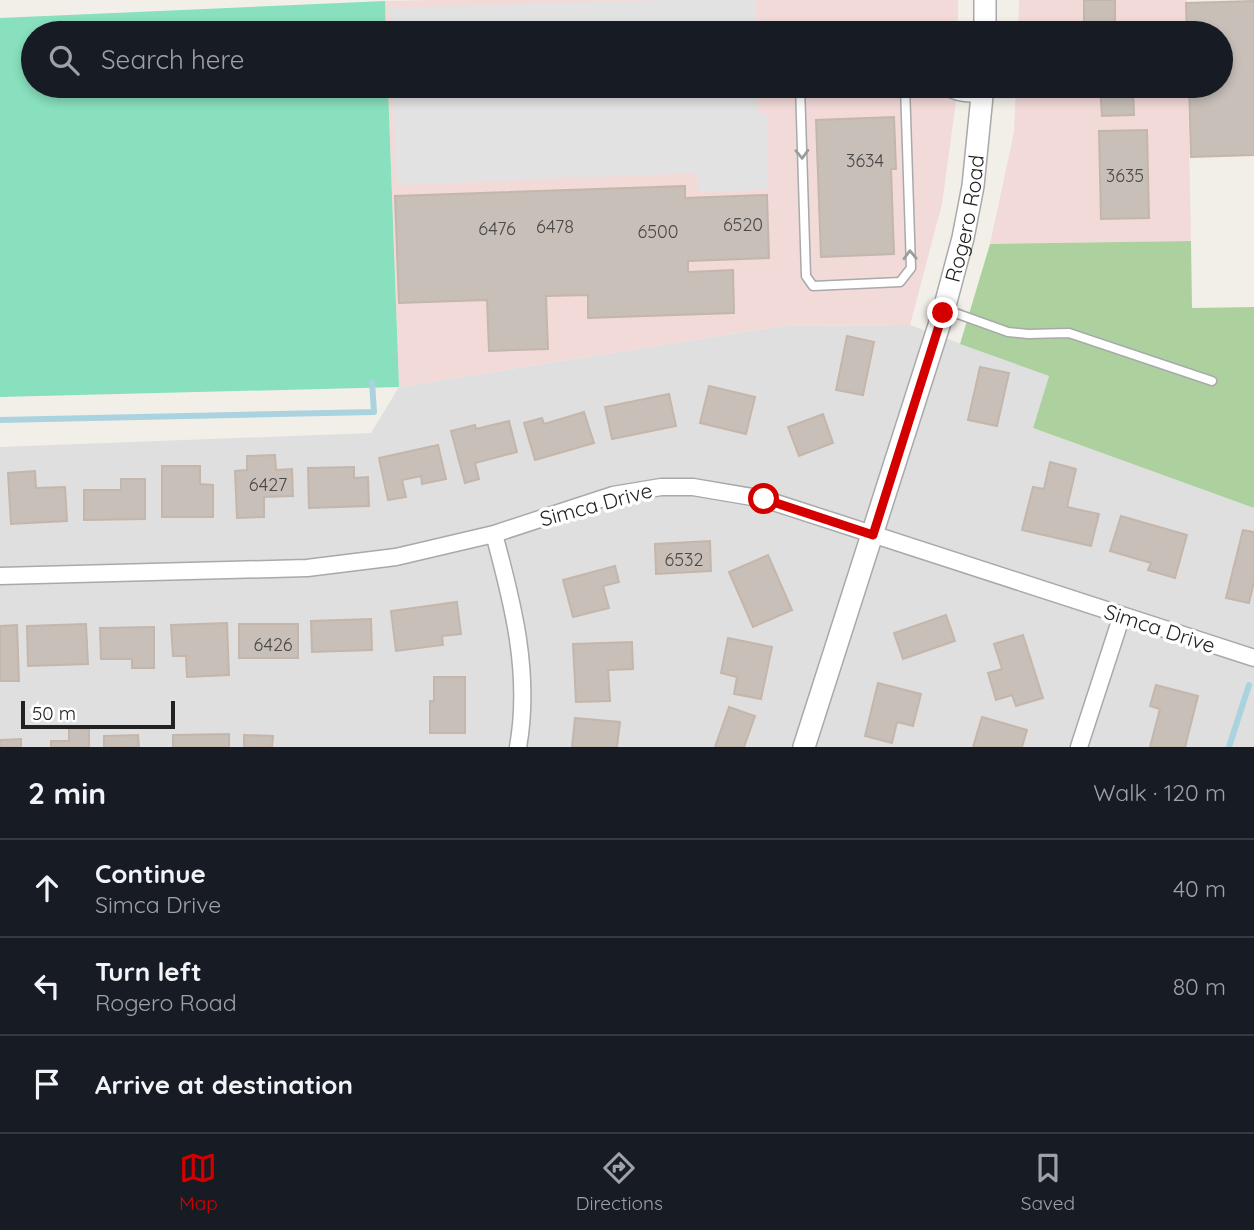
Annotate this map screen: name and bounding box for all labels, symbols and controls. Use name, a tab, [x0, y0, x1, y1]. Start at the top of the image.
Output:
search box	[21, 21, 1233, 98]
icon: search	[45, 41, 83, 79]
text: Search here	[101, 43, 245, 76]
one-way arrow	[795, 149, 810, 160]
house number: 3634	[846, 149, 884, 172]
street label: Rogero Road	[939, 153, 989, 285]
house number: 3635	[1106, 164, 1144, 187]
house number: 6520	[723, 213, 763, 236]
house number: 6478	[536, 215, 574, 238]
house number: 6476	[478, 217, 516, 240]
house number: 6500	[638, 220, 678, 243]
one-way arrow	[903, 249, 918, 260]
route end	[927, 297, 958, 328]
house number: 6427	[249, 473, 287, 496]
street label: Simca Drive	[537, 477, 655, 531]
route start	[748, 483, 779, 514]
house number: 6532	[665, 548, 703, 571]
street label: Simca Drive	[1101, 598, 1219, 658]
house number: 6426	[253, 633, 293, 656]
scale bar	[21, 698, 175, 730]
text: 50 m	[32, 701, 76, 725]
text: 2 min	[28, 774, 106, 812]
text: Walk · 120 m	[1093, 778, 1226, 807]
text: Continue	[95, 857, 206, 890]
icon: ahead	[28, 869, 66, 907]
text: 40 m	[1173, 874, 1226, 903]
text: Simca Drive	[95, 890, 221, 919]
text: Turn left	[95, 955, 202, 988]
icon: left	[28, 967, 66, 1005]
text: 80 m	[1173, 972, 1226, 1001]
text: Rogero Road	[95, 988, 237, 1017]
icon: arrive	[28, 1065, 66, 1103]
text: Arrive at destination	[95, 1068, 353, 1101]
tab: Map	[179, 1149, 218, 1215]
tab: Directions	[576, 1149, 663, 1215]
tab: Saved	[1021, 1149, 1075, 1215]

